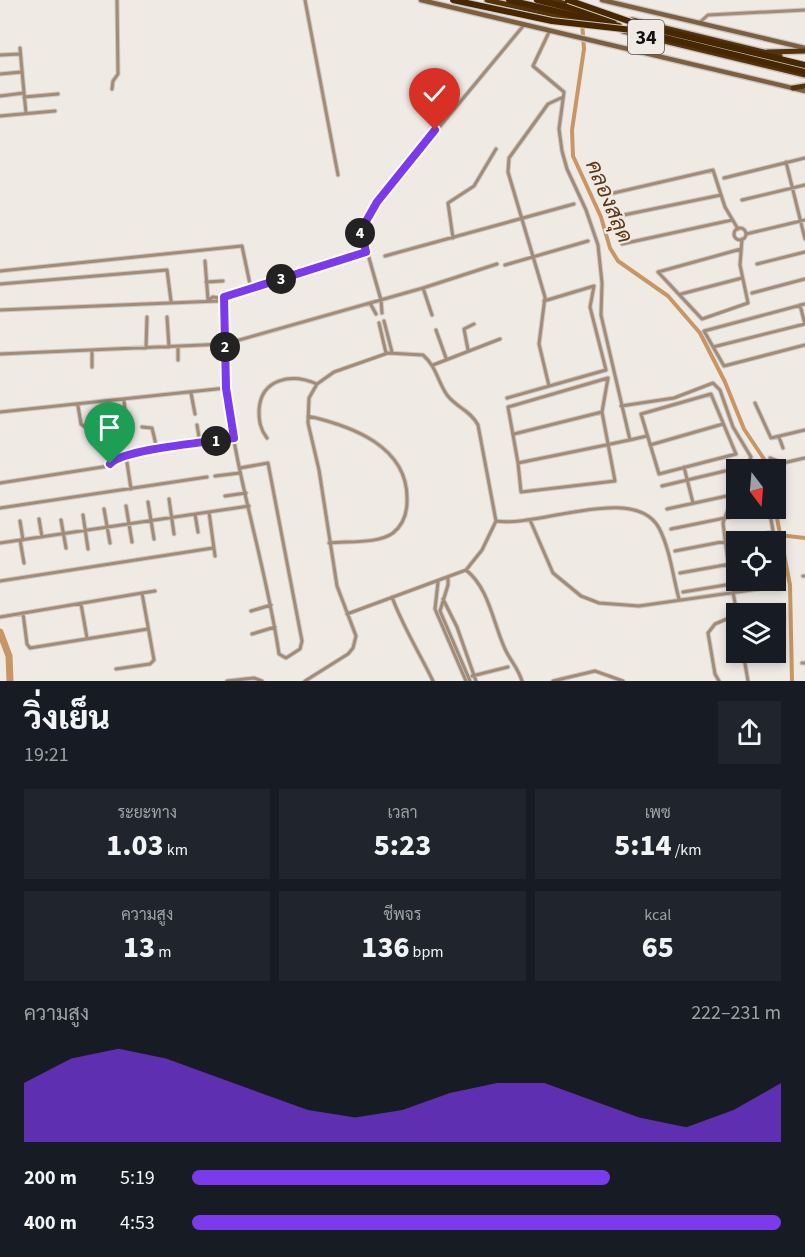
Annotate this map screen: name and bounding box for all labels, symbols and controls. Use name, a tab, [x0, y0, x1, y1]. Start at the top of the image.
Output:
road number: 34	[628, 20, 664, 54]
pin	[409, 68, 460, 130]
icon: check	[418, 77, 451, 110]
water label: คลองสลุด	[577, 155, 641, 248]
pin: 4	[345, 218, 375, 248]
text: 4	[356, 222, 364, 244]
pin: 3	[266, 264, 296, 294]
text: 3	[277, 268, 285, 290]
pin: 2	[210, 332, 240, 362]
text: 2	[221, 336, 229, 358]
pin	[84, 402, 135, 464]
icon: arrive	[93, 411, 126, 444]
pin: 1	[201, 426, 231, 456]
text: 1	[212, 430, 220, 452]
north arrow	[726, 459, 786, 519]
map controls	[726, 459, 786, 663]
button: locate	[726, 531, 786, 591]
button: layers	[726, 603, 786, 663]
text: วิ่งเย็น	[24, 695, 110, 742]
button: share	[718, 701, 781, 764]
text: 19:21	[24, 741, 69, 769]
text: ระยะทาง	[117, 802, 177, 824]
text: เวลา	[387, 802, 418, 824]
text: เพซ	[645, 802, 671, 824]
text: 1.03	[106, 824, 164, 867]
text: 5:23	[374, 824, 431, 867]
text: 5:14	[614, 824, 672, 867]
text: km	[164, 839, 188, 861]
text: /km	[672, 839, 702, 861]
text: ความสูง	[121, 904, 173, 926]
text: ชีพจร	[384, 904, 421, 926]
text: kcal	[644, 904, 671, 926]
text: 13	[123, 926, 155, 969]
text: 136	[361, 926, 409, 969]
text: 65	[642, 926, 674, 969]
text: m	[155, 941, 171, 963]
text: bpm	[409, 941, 444, 963]
text: 222–231 m	[691, 999, 781, 1027]
text: ความสูง	[24, 1000, 89, 1028]
text: 200 m	[24, 1164, 77, 1192]
text: 5:19	[120, 1164, 155, 1192]
text: 400 m	[24, 1209, 77, 1237]
text: 4:53	[120, 1209, 155, 1237]

